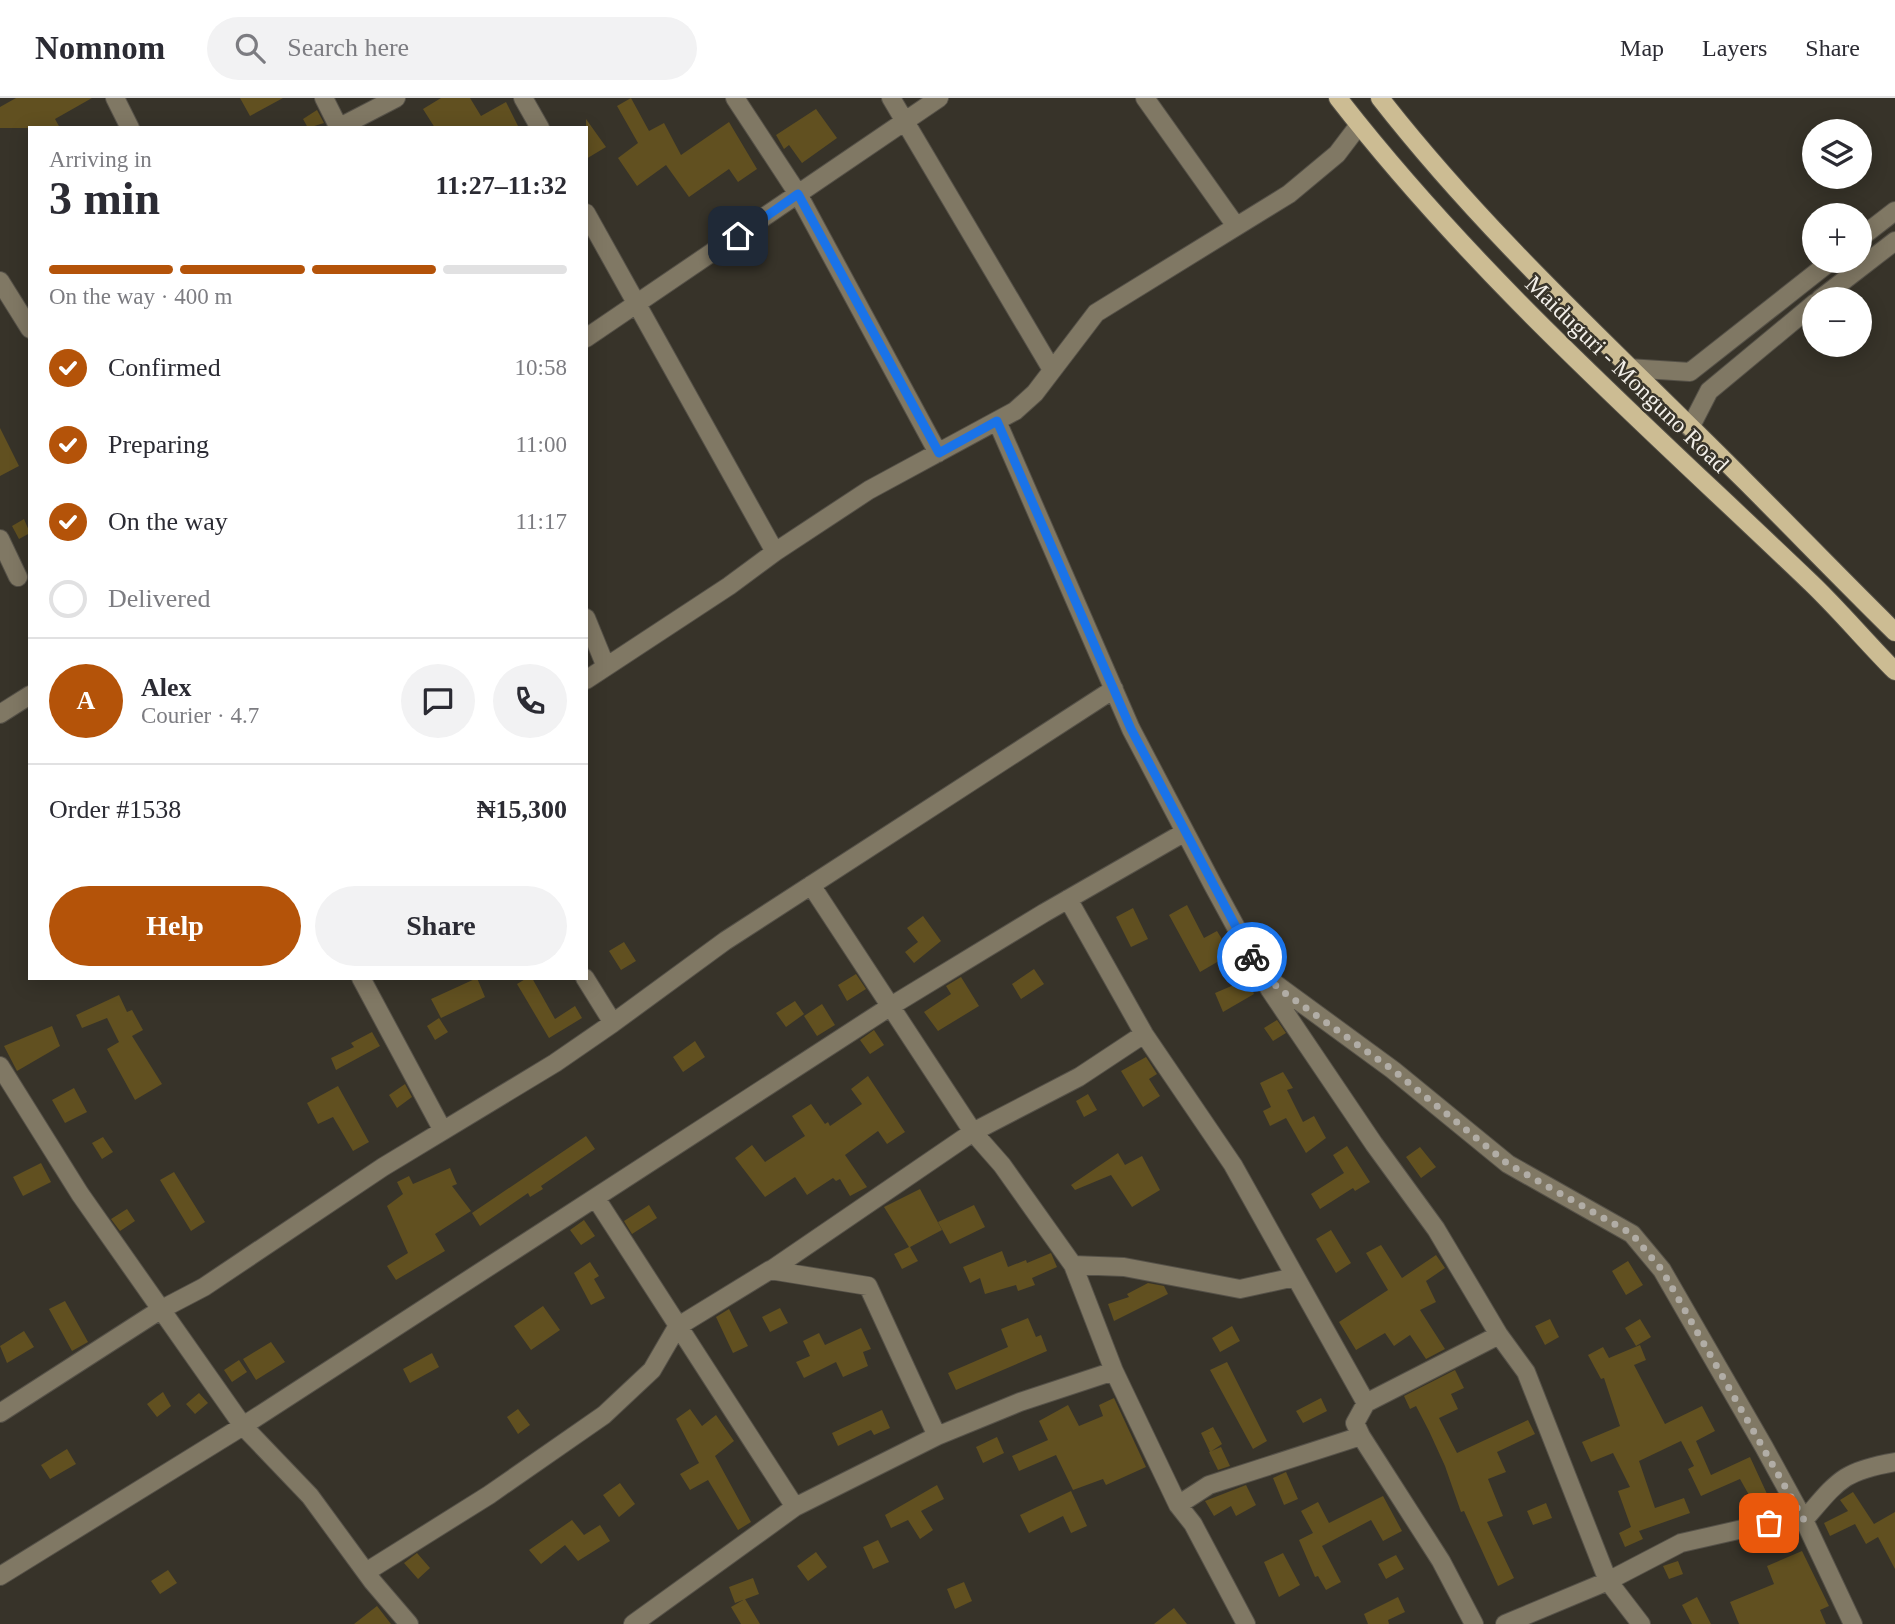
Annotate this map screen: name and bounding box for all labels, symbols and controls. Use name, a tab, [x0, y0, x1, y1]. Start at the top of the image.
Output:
search box	[207, 17, 697, 80]
icon: search	[231, 29, 269, 67]
text: Nomnom	[35, 30, 165, 66]
text: Search here	[287, 33, 409, 62]
text: Map	[1620, 35, 1664, 61]
text: Layers	[1702, 35, 1767, 61]
text: Share	[1805, 35, 1860, 61]
map controls	[1802, 119, 1872, 357]
button: layers	[1802, 119, 1872, 189]
text: Arriving in	[49, 147, 152, 172]
text: 11:27–11:32	[436, 171, 567, 200]
text: 3 min	[49, 173, 160, 224]
button: +	[1802, 203, 1872, 273]
pin	[708, 206, 768, 266]
icon: home	[719, 217, 757, 255]
street label: Maiduguri - Monguno Road	[1520, 270, 1734, 478]
text: On the way · 400 m	[49, 284, 232, 309]
button: −	[1802, 287, 1872, 357]
icon: check	[49, 349, 87, 387]
text: Confirmed	[108, 353, 221, 382]
text: 10:58	[515, 355, 567, 380]
icon: check	[49, 426, 87, 464]
text: Preparing	[108, 430, 209, 459]
text: 11:00	[515, 432, 567, 457]
icon: check	[49, 503, 87, 541]
text: On the way	[108, 507, 228, 536]
text: 11:17	[515, 509, 567, 534]
text: Delivered	[108, 584, 211, 613]
button: chat	[401, 664, 475, 738]
button: phone	[493, 664, 567, 738]
text: Alex	[141, 673, 192, 702]
text: A	[77, 686, 95, 715]
text: Courier · 4.7	[141, 703, 259, 728]
text: Order #1538	[49, 795, 181, 824]
text: ₦15,300	[477, 795, 567, 824]
button: Help	[49, 886, 301, 966]
button: Share	[315, 886, 567, 966]
courier	[1217, 922, 1287, 992]
icon: bike	[1233, 938, 1271, 976]
pin	[1739, 1493, 1799, 1553]
icon: bag	[1750, 1504, 1788, 1542]

